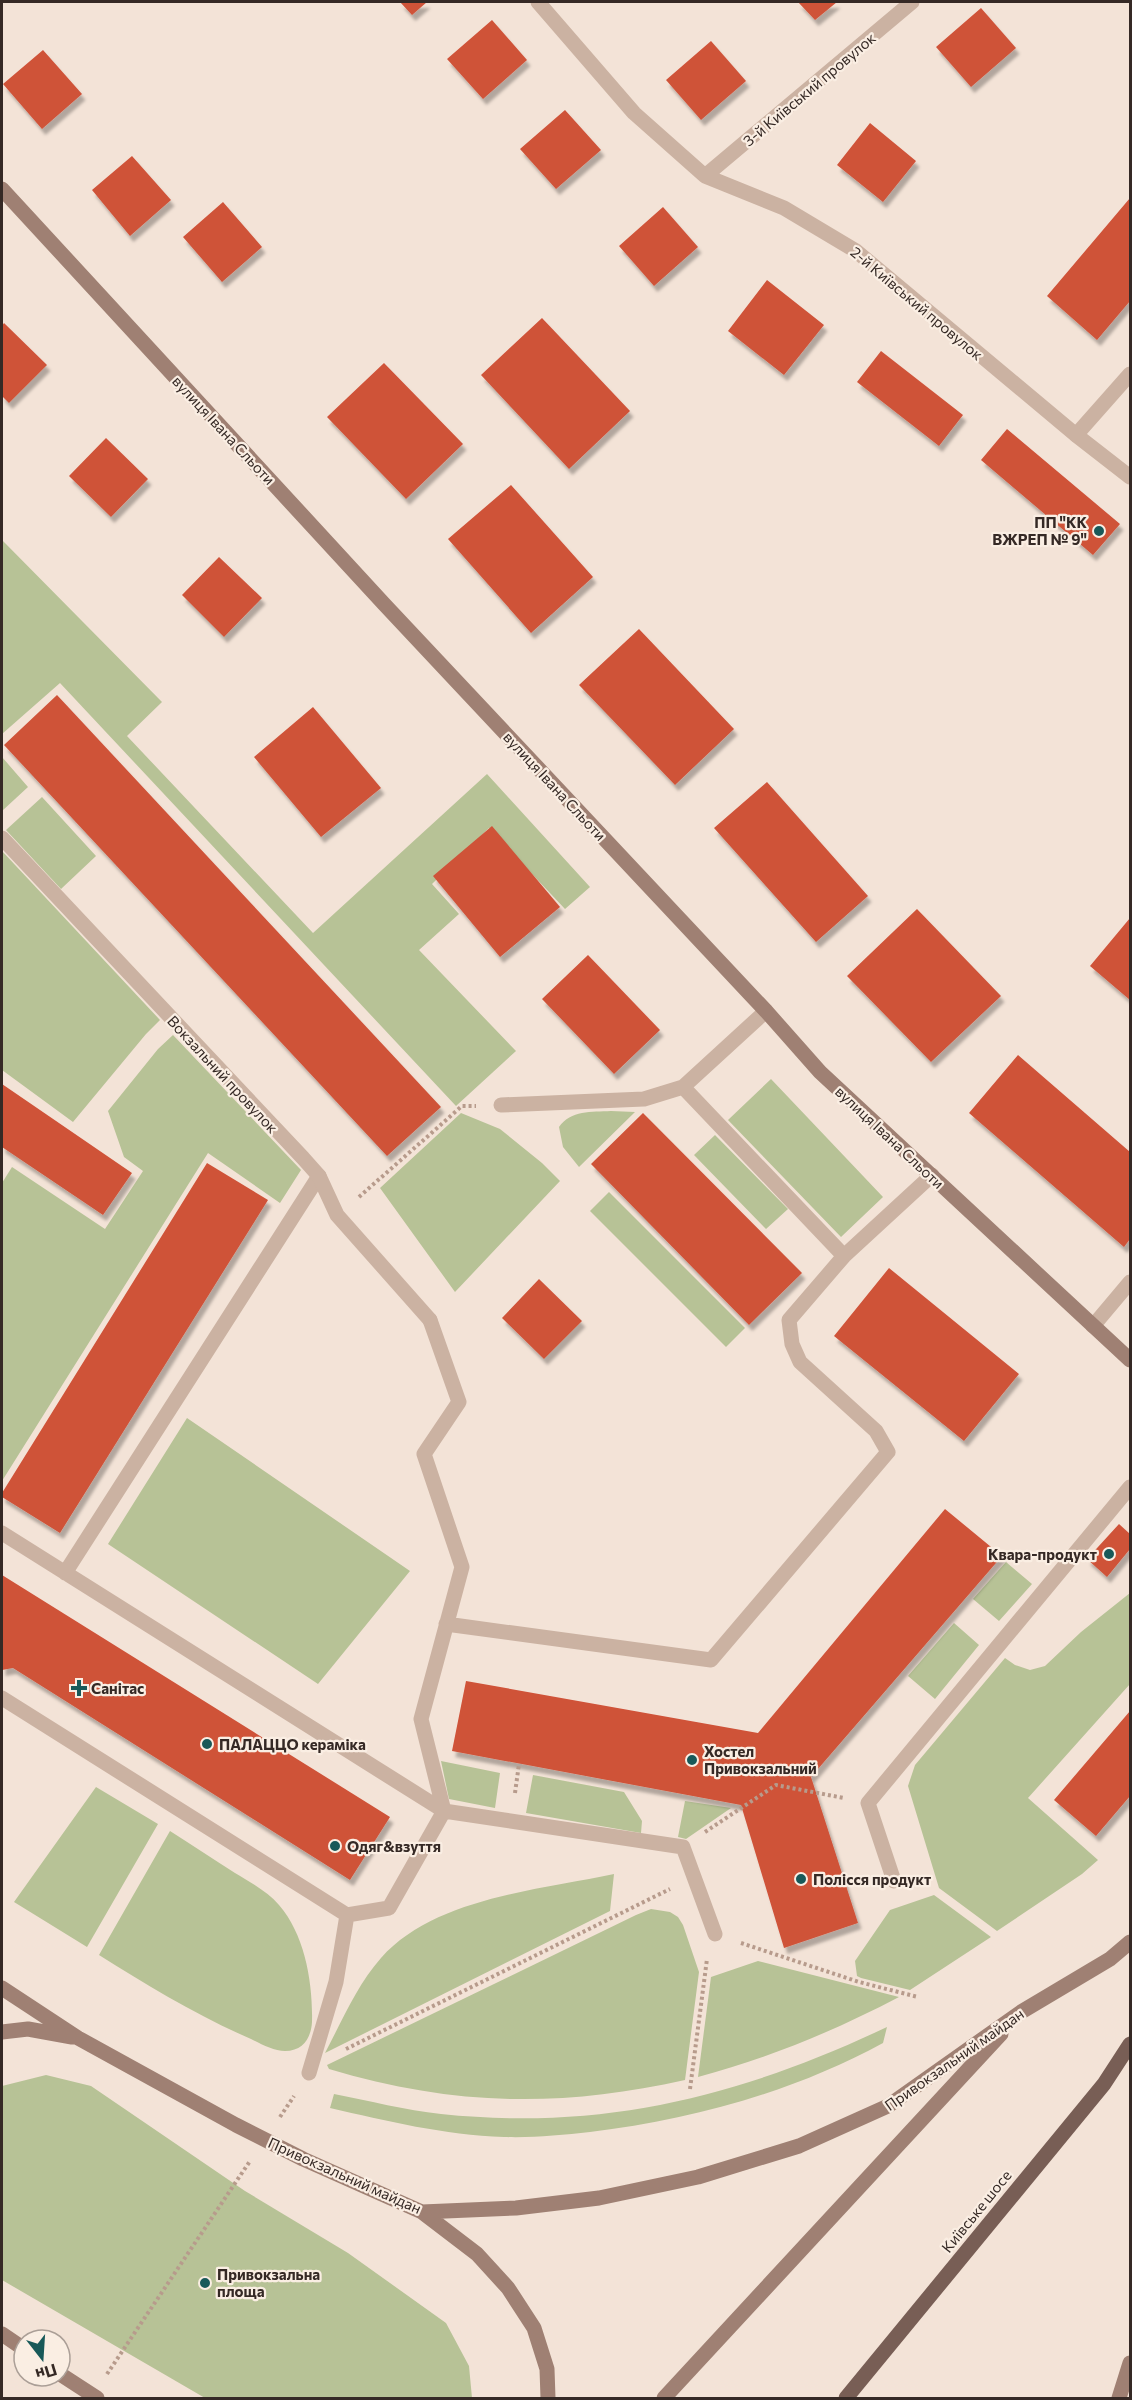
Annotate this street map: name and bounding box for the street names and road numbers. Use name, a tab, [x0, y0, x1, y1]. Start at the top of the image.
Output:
street label: 3-й Київський провулок	[739, 28, 879, 150]
street label: 2-й Київський провулок	[847, 242, 987, 364]
street label: вулиця Івана Сльоти	[169, 372, 279, 488]
street label: вулиця Івана Сльоти	[500, 728, 610, 844]
street label: Вокзальний провулок	[164, 1012, 282, 1136]
street label: вулиця Івана Сльоти	[832, 1082, 948, 1192]
street label: Привокзальний майдан	[881, 2004, 1027, 2114]
street label: Привокзальний майдан	[266, 2133, 424, 2217]
street label: Київське шосе	[937, 2166, 1015, 2256]

